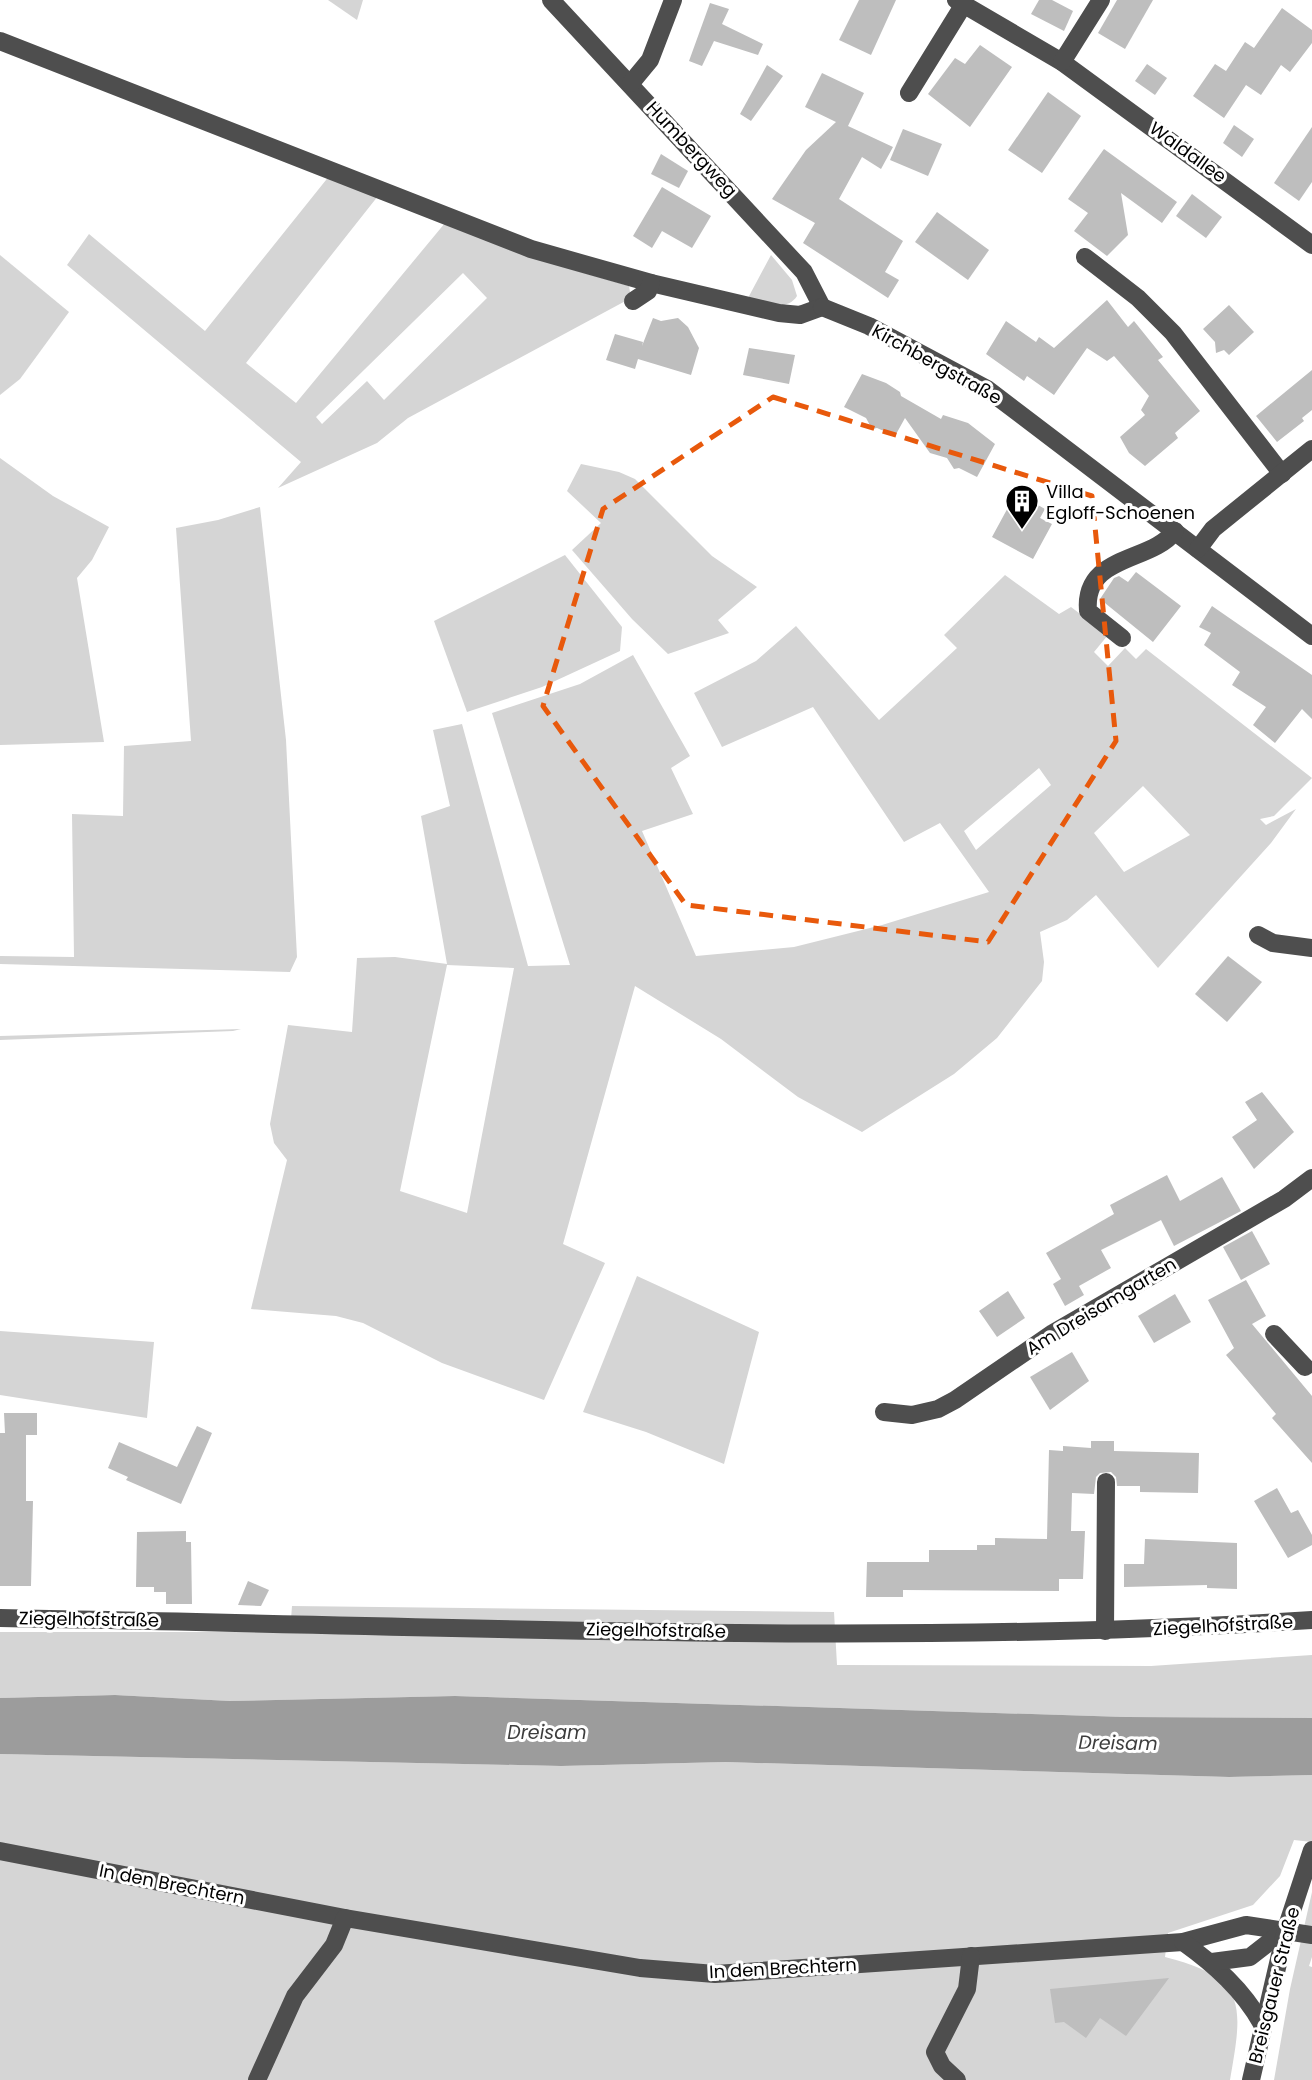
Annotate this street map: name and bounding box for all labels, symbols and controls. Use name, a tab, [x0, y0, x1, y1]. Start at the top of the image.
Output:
street label: Humbergweg	[641, 96, 743, 202]
street label: Waldallee	[1144, 116, 1232, 188]
street label: Kirchbergstraße	[868, 318, 1006, 410]
place label: Villa Egloff-Schoenen	[1046, 479, 1195, 525]
building icon: Villa Egloff-Schoenen	[1003, 482, 1041, 531]
street label: Am Dreisamgarten	[1021, 1251, 1181, 1361]
street label: Ziegelhofstraße	[19, 1605, 159, 1633]
street label: Ziegelhofstraße	[1152, 1609, 1294, 1641]
street label: Ziegelhofstraße	[586, 1616, 726, 1644]
water label: Dreisam	[507, 1719, 587, 1746]
water label: Dreisam	[1078, 1729, 1158, 1757]
street label: In den Brechtern	[97, 1858, 247, 1910]
street label: Breisgauer Straße	[1242, 1904, 1306, 2066]
street label: In den Brechtern	[709, 1952, 857, 1984]

